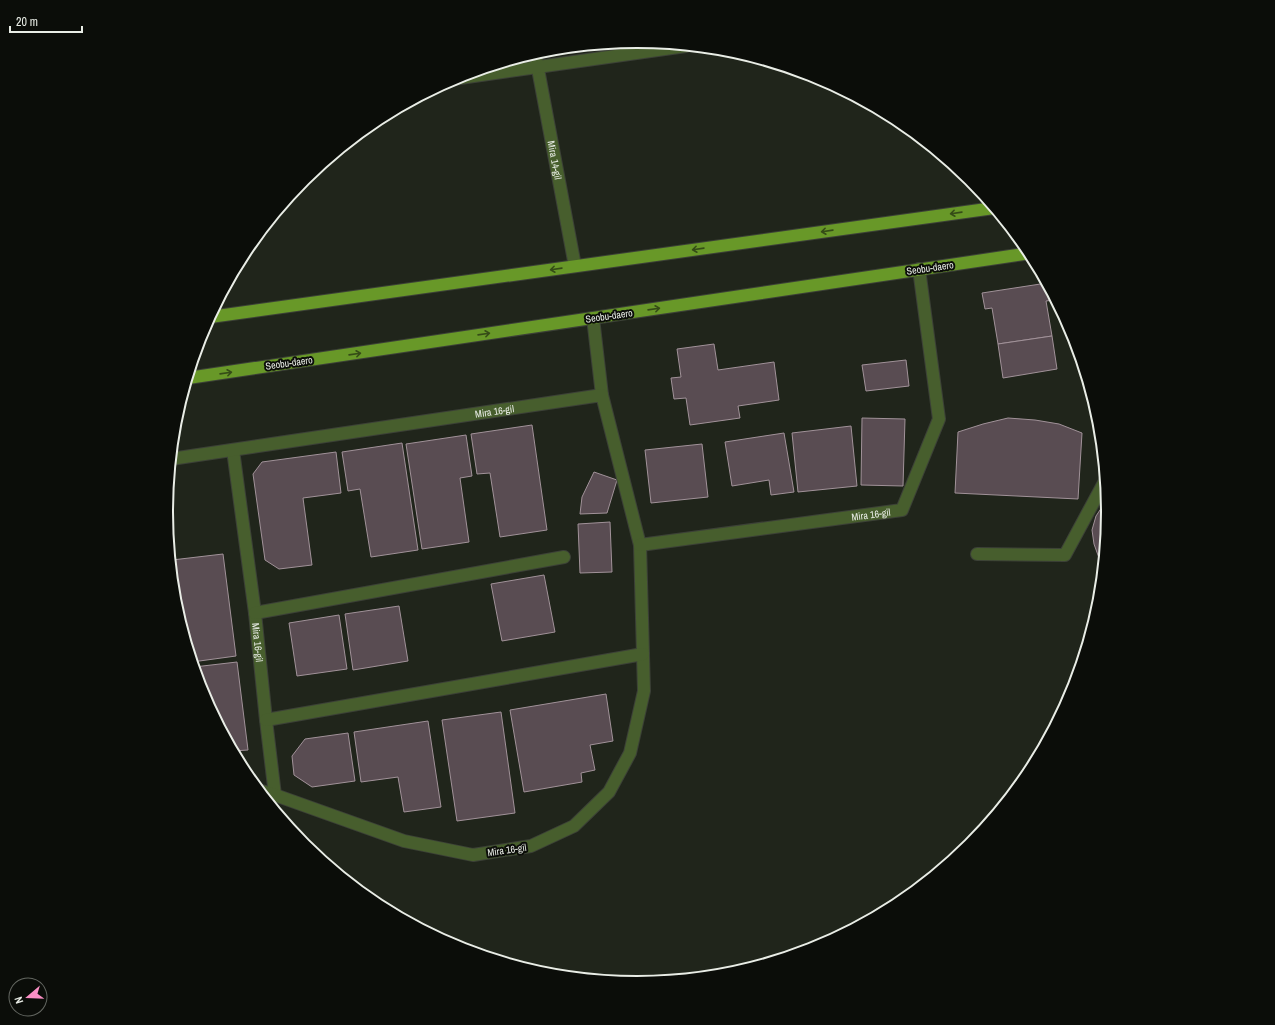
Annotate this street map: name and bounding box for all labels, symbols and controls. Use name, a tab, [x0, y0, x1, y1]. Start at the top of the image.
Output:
scale bar	[10, 8, 82, 34]
text: 20 m	[16, 14, 38, 30]
street label: Mira 14-gil	[545, 140, 565, 181]
one-way arrow	[950, 209, 963, 217]
one-way arrow	[821, 227, 834, 235]
one-way arrow	[692, 245, 705, 253]
street label: Seobu-daero	[906, 258, 955, 278]
one-way arrow	[549, 265, 562, 273]
one-way arrow	[647, 305, 660, 313]
street label: Seobu-daero	[585, 306, 634, 326]
one-way arrow	[477, 330, 490, 338]
one-way arrow	[348, 350, 361, 358]
street label: Seobu-daero	[265, 353, 314, 373]
one-way arrow	[219, 369, 232, 377]
street label: Mira 16-gil	[474, 402, 515, 420]
street label: Mira 16-gil	[851, 505, 891, 523]
street label: Mira 16-gil	[250, 622, 267, 663]
street label: Mira 16-gil	[487, 841, 527, 859]
north arrow	[8, 977, 48, 1017]
text: N	[11, 995, 26, 1006]

